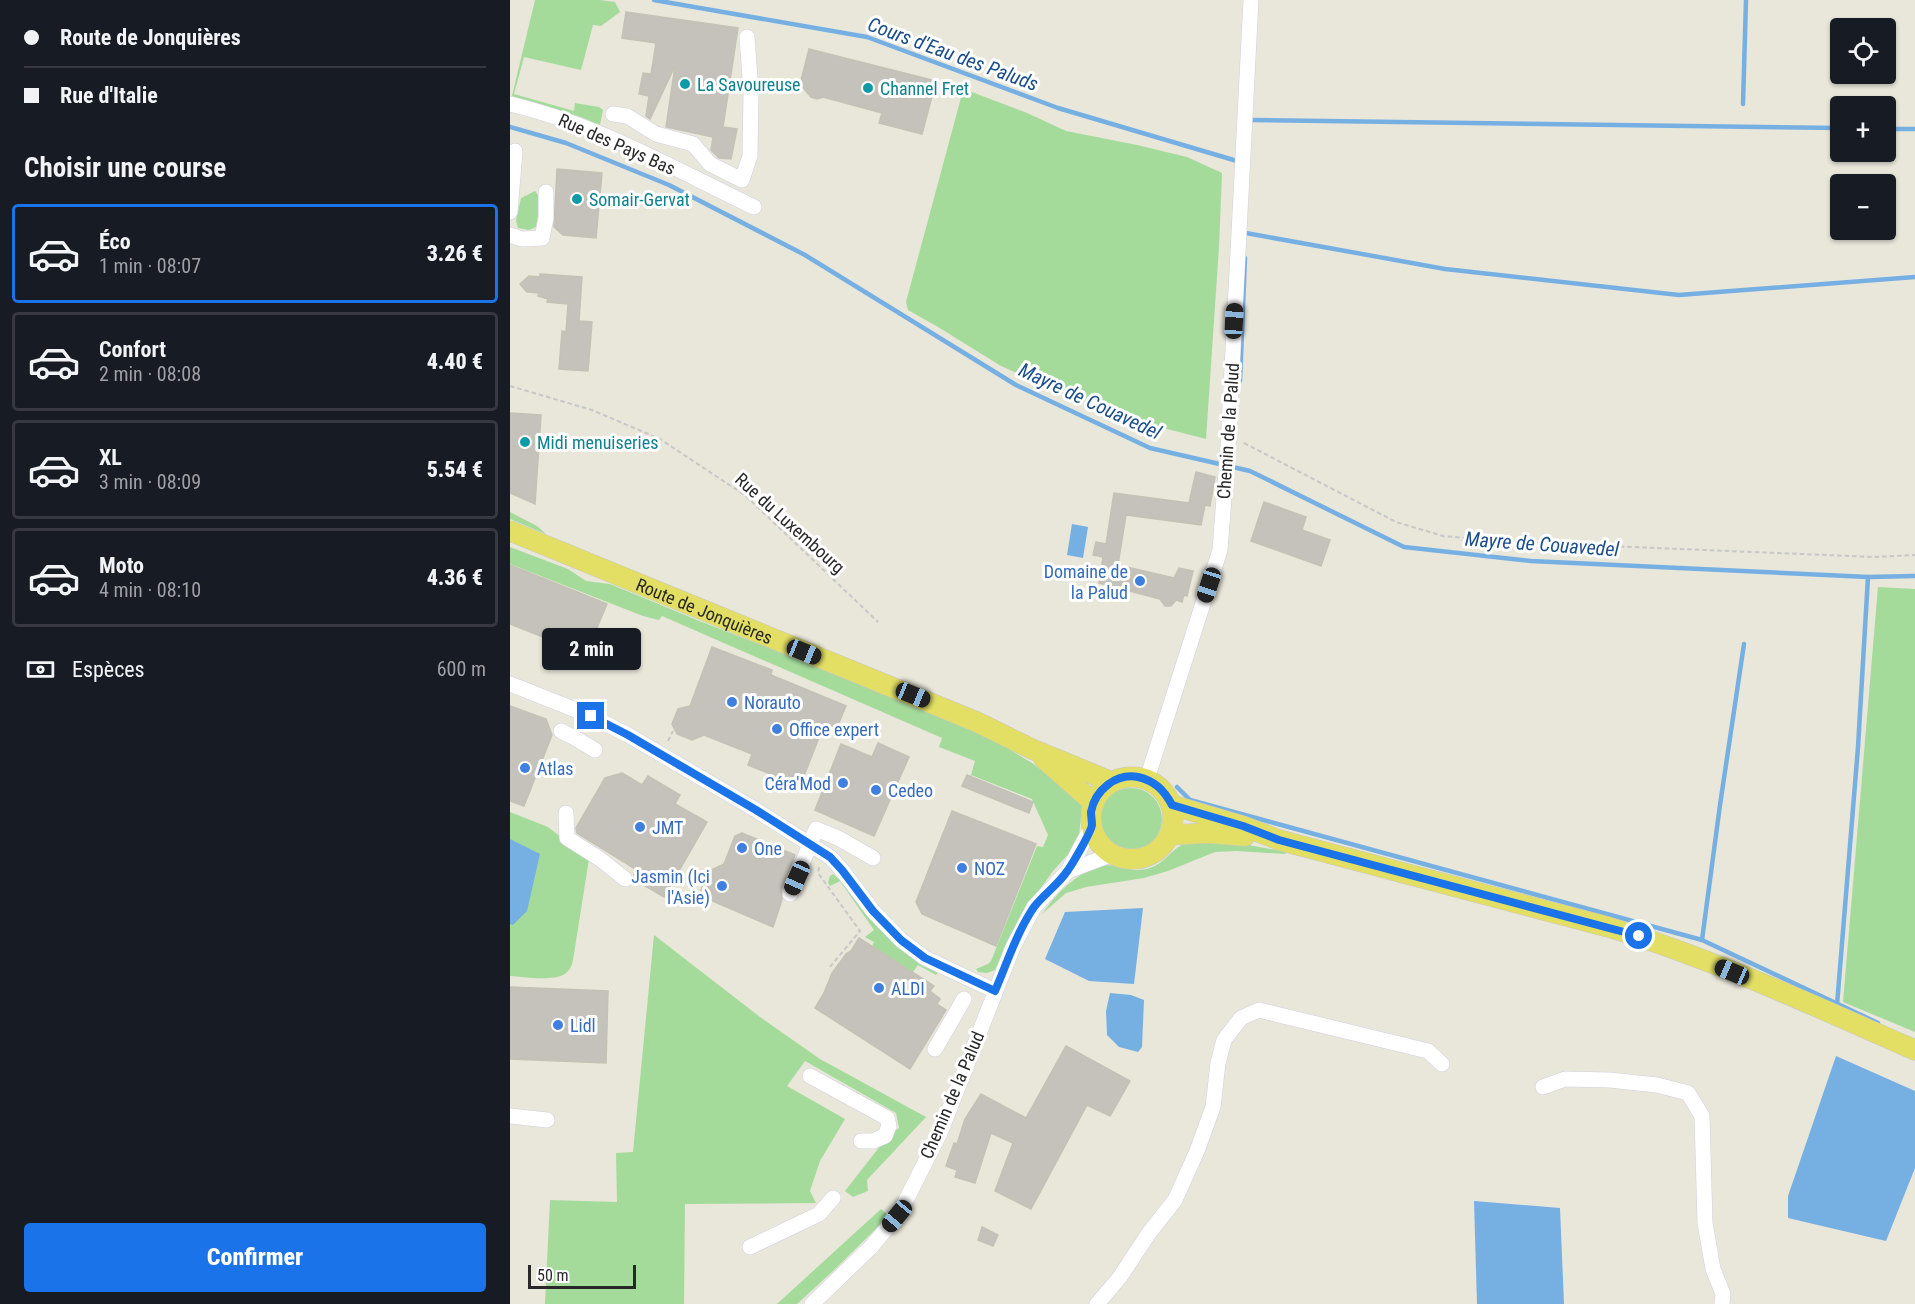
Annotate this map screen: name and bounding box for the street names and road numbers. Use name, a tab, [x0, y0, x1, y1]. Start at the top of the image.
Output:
street label: Rue des Pays Bas	[555, 109, 679, 179]
street label: Chemin de la Palud	[1213, 362, 1243, 500]
street label: Rue du Luxembourg	[731, 468, 849, 578]
street label: Route de Jonquières	[633, 573, 776, 648]
street label: Chemin de la Palud	[916, 1028, 988, 1162]

